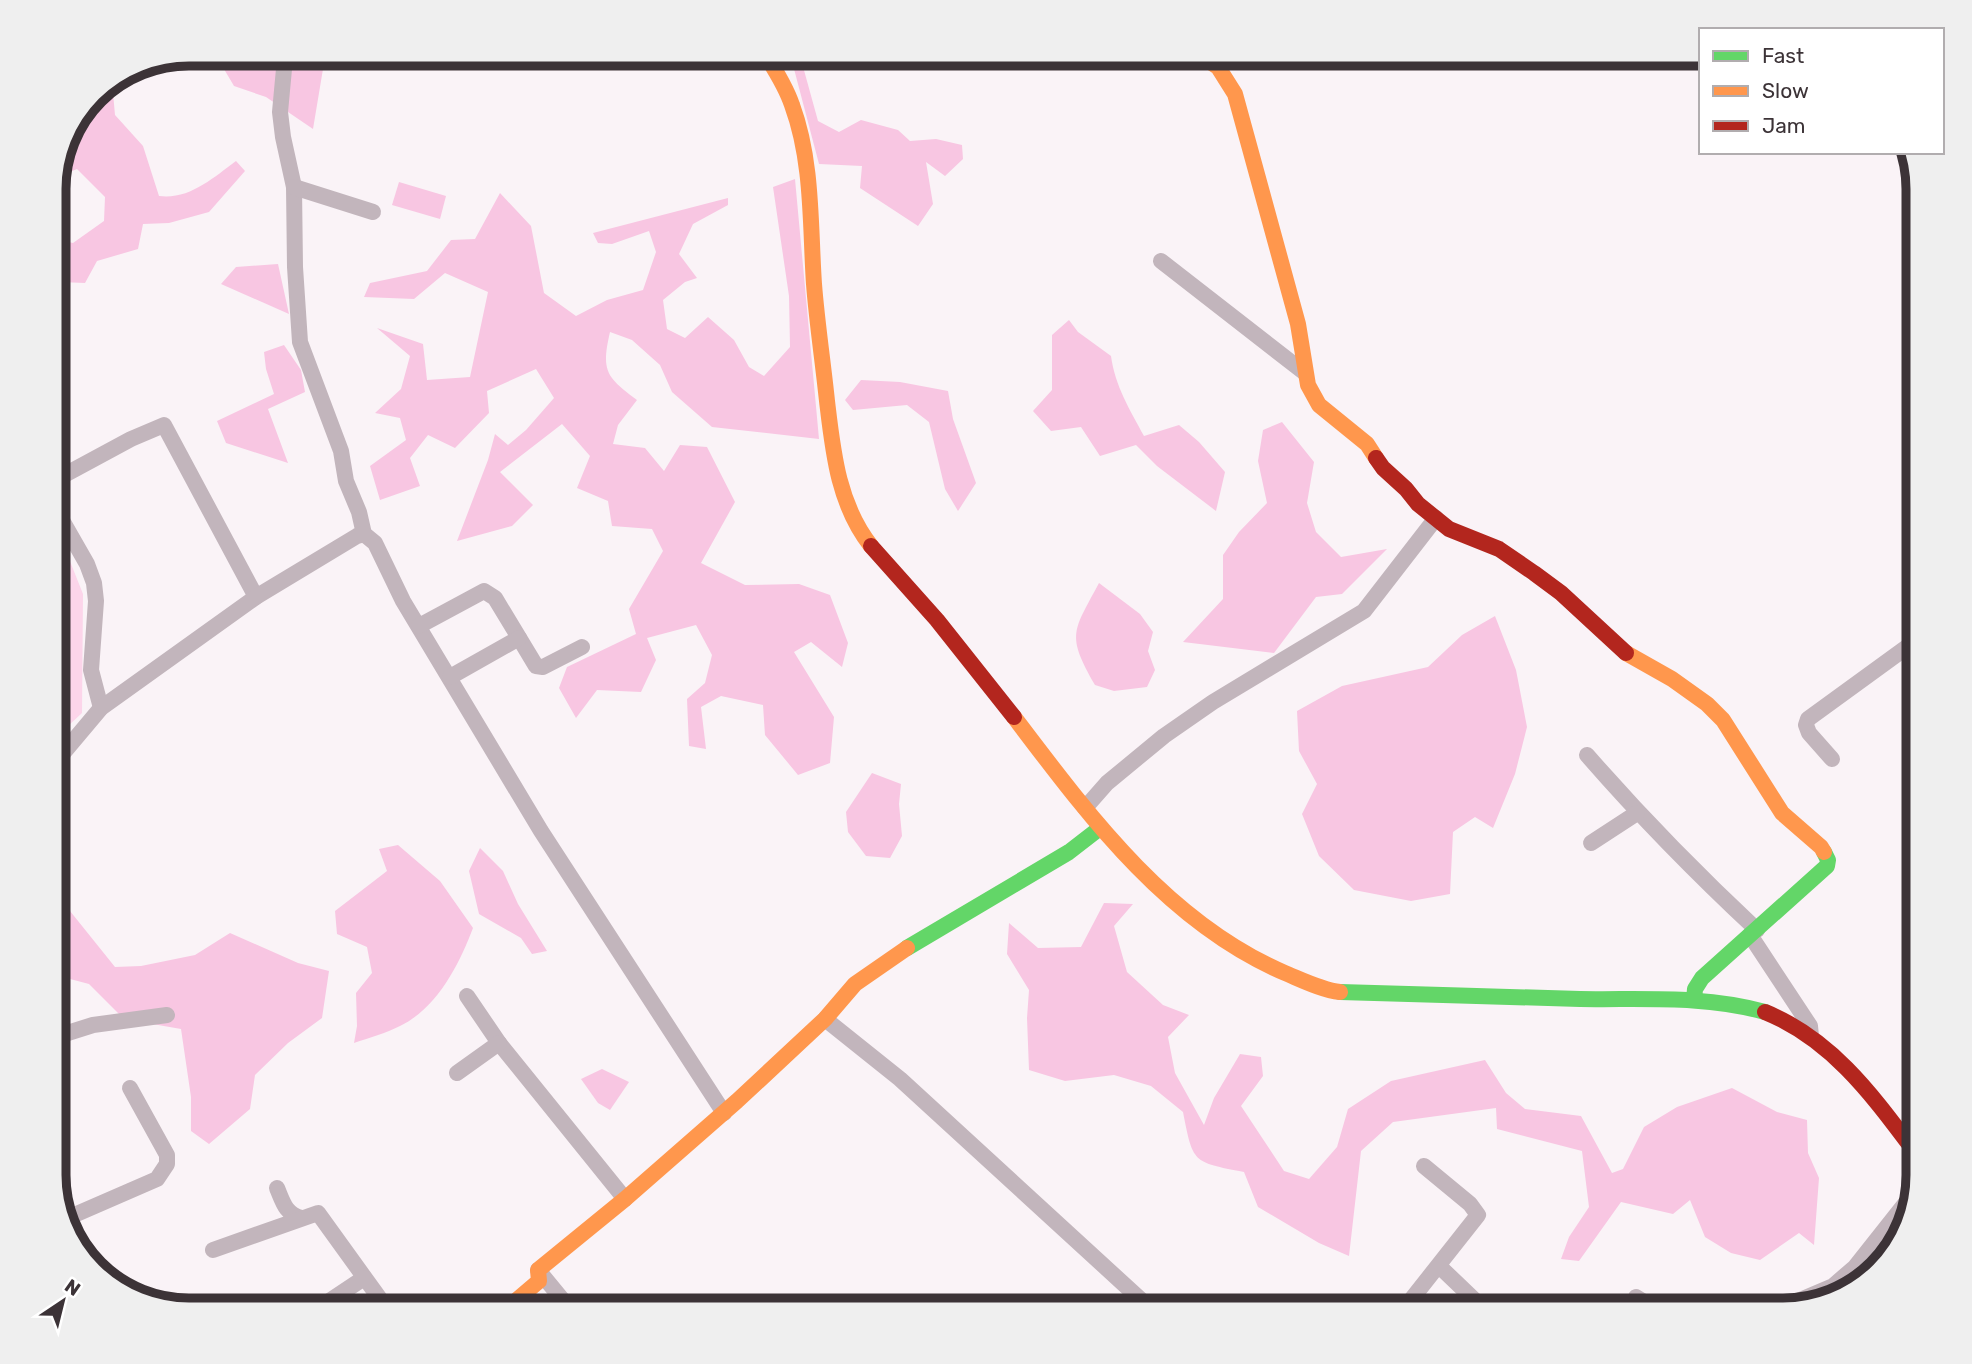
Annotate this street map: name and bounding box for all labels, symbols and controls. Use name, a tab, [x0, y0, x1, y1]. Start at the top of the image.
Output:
legend	[1699, 28, 1944, 154]
text: Fast	[1762, 43, 1804, 68]
text: Slow	[1762, 78, 1809, 103]
text: Jam	[1762, 113, 1806, 138]
north arrow	[28, 1266, 98, 1336]
text: N	[60, 1274, 85, 1301]

